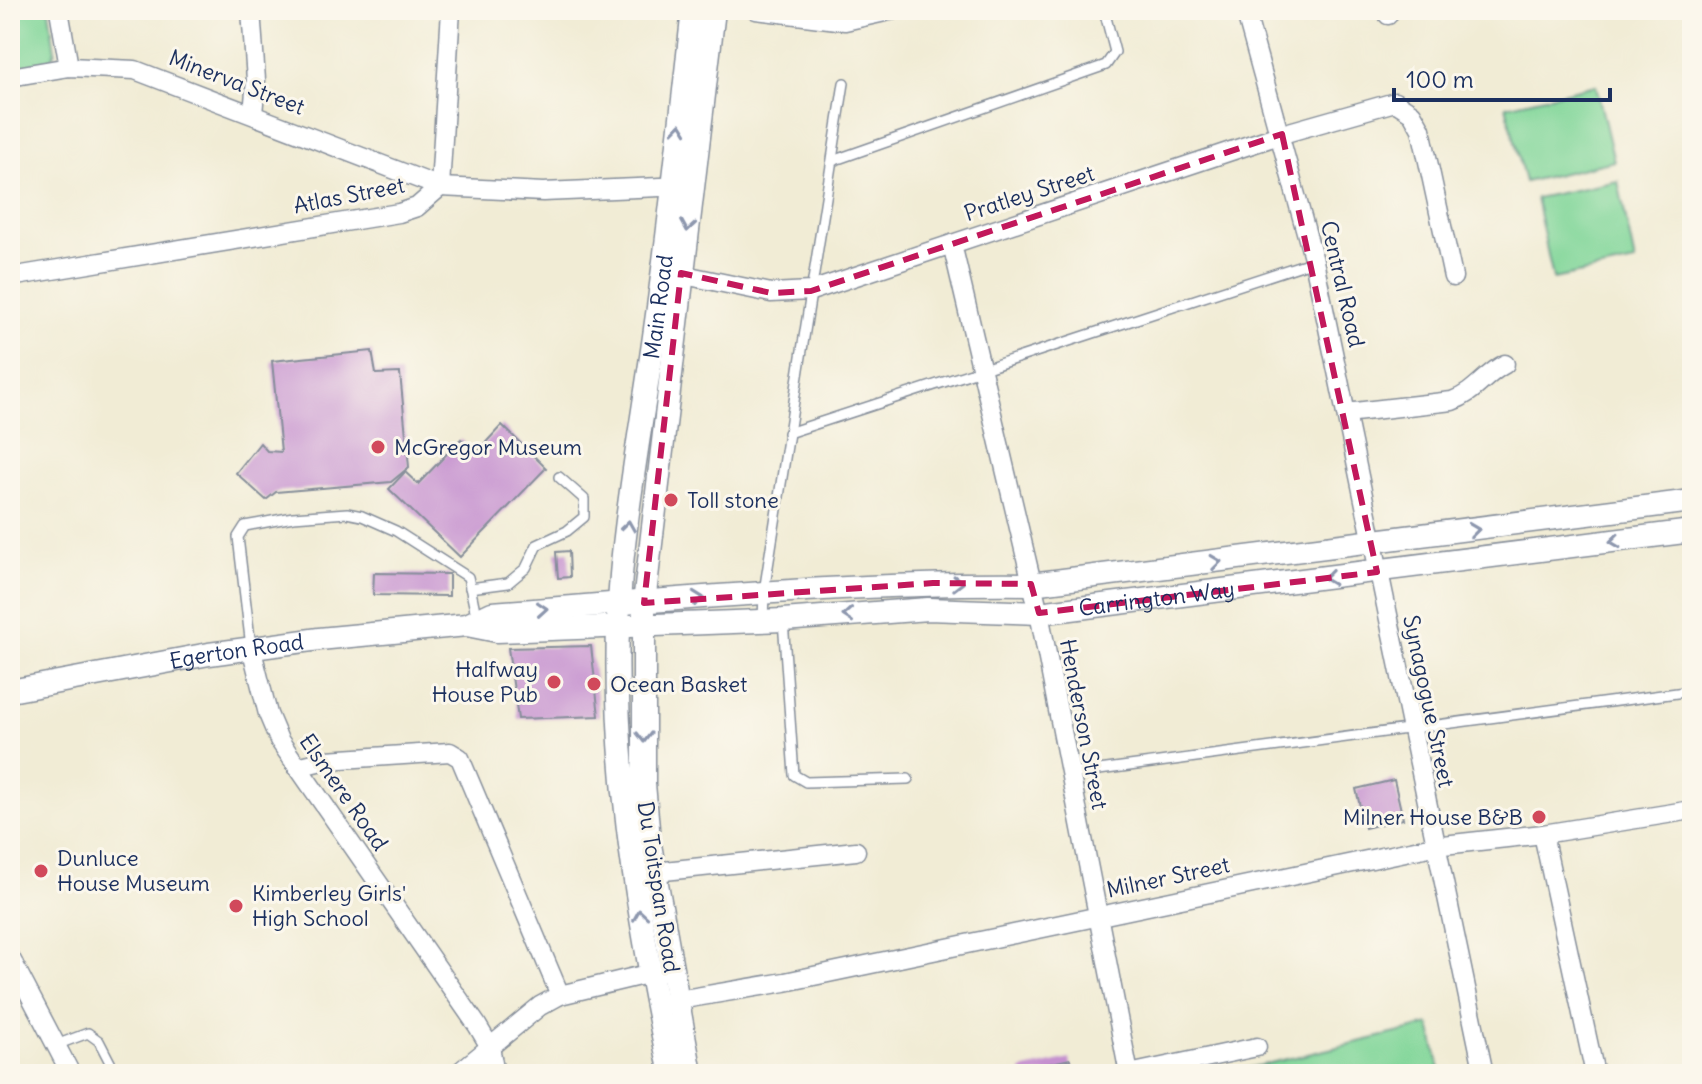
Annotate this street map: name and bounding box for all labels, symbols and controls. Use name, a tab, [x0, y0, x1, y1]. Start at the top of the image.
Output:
street label: Minerva Street	[165, 43, 309, 121]
scale bar	[1394, 52, 1610, 102]
text: 100 m	[1406, 64, 1474, 94]
one-way arrow	[671, 122, 688, 135]
street label: Pratley Street	[960, 159, 1098, 227]
street label: Atlas Street	[291, 170, 407, 220]
street label: Central Road	[1315, 218, 1371, 350]
one-way arrow	[680, 220, 697, 233]
street label: Main Road	[637, 253, 679, 361]
place label: McGregor Museum	[394, 433, 582, 461]
marker: McGregor Museum	[369, 438, 387, 456]
place label: Toll stone	[687, 486, 779, 514]
marker: Toll stone	[662, 491, 680, 509]
one-way arrow	[619, 519, 636, 533]
one-way arrow	[1468, 521, 1481, 538]
one-way arrow	[1608, 532, 1622, 549]
one-way arrow	[1210, 554, 1223, 571]
one-way arrow	[1322, 569, 1335, 586]
one-way arrow	[952, 574, 965, 592]
street label: Carrington Way	[1077, 575, 1236, 622]
one-way arrow	[692, 590, 705, 607]
one-way arrow	[536, 601, 549, 618]
one-way arrow	[841, 607, 854, 624]
street label: Synagogue Street	[1397, 612, 1461, 790]
street label: Egerton Road	[167, 627, 305, 675]
street label: Henderson Street	[1054, 636, 1114, 812]
place label: Halfway House Pub	[432, 655, 538, 708]
place label: Ocean Basket	[610, 670, 748, 698]
marker: Halfway House Pub	[545, 673, 563, 691]
marker: Ocean Basket	[585, 675, 603, 693]
street label: Elsmere Road	[294, 728, 395, 856]
one-way arrow	[635, 731, 653, 744]
street label: Du Toitspan Road	[632, 799, 686, 975]
place label: Milner House B&B	[1343, 803, 1523, 831]
marker: Milner House B&B	[1530, 808, 1548, 826]
place label: Dunluce House Museum	[57, 844, 210, 897]
street label: Milner Street	[1104, 850, 1232, 904]
marker: Dunluce House Museum	[32, 862, 50, 880]
place label: Kimberley Girls' High School	[252, 879, 406, 932]
marker: Kimberley Girls' High School	[227, 897, 245, 915]
one-way arrow	[633, 908, 650, 922]

